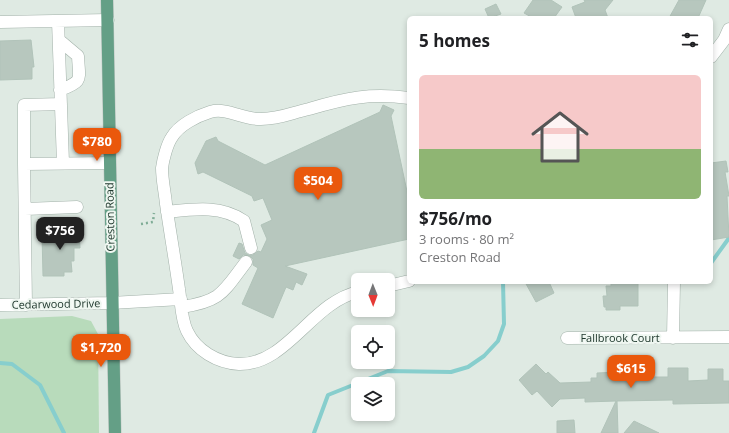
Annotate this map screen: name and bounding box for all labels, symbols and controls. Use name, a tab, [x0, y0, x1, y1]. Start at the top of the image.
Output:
text: 5 homes	[419, 29, 490, 52]
icon: filters	[679, 29, 701, 51]
icon: home	[524, 101, 596, 173]
pin: $780	[73, 128, 121, 162]
text: $780	[82, 132, 112, 150]
pin: $504	[294, 167, 342, 201]
text: $504	[303, 171, 333, 189]
street label: Creston Road	[101, 182, 118, 252]
text: $756/mo	[419, 207, 492, 230]
pin: $756	[36, 217, 84, 251]
text: $756	[45, 221, 75, 239]
text: 3 rooms · 80 m²	[419, 230, 514, 248]
text: Creston Road	[419, 248, 501, 266]
north arrow	[351, 273, 395, 317]
map controls	[351, 273, 395, 421]
street label: Cedarwood Drive	[12, 295, 100, 312]
button: locate	[351, 325, 395, 369]
street label: Fallbrook Court	[580, 330, 660, 345]
pin: $1,720	[68, 334, 134, 368]
text: $1,720	[81, 338, 121, 356]
pin: $615	[607, 355, 655, 389]
text: $615	[616, 359, 646, 377]
button: layers	[351, 377, 395, 421]

